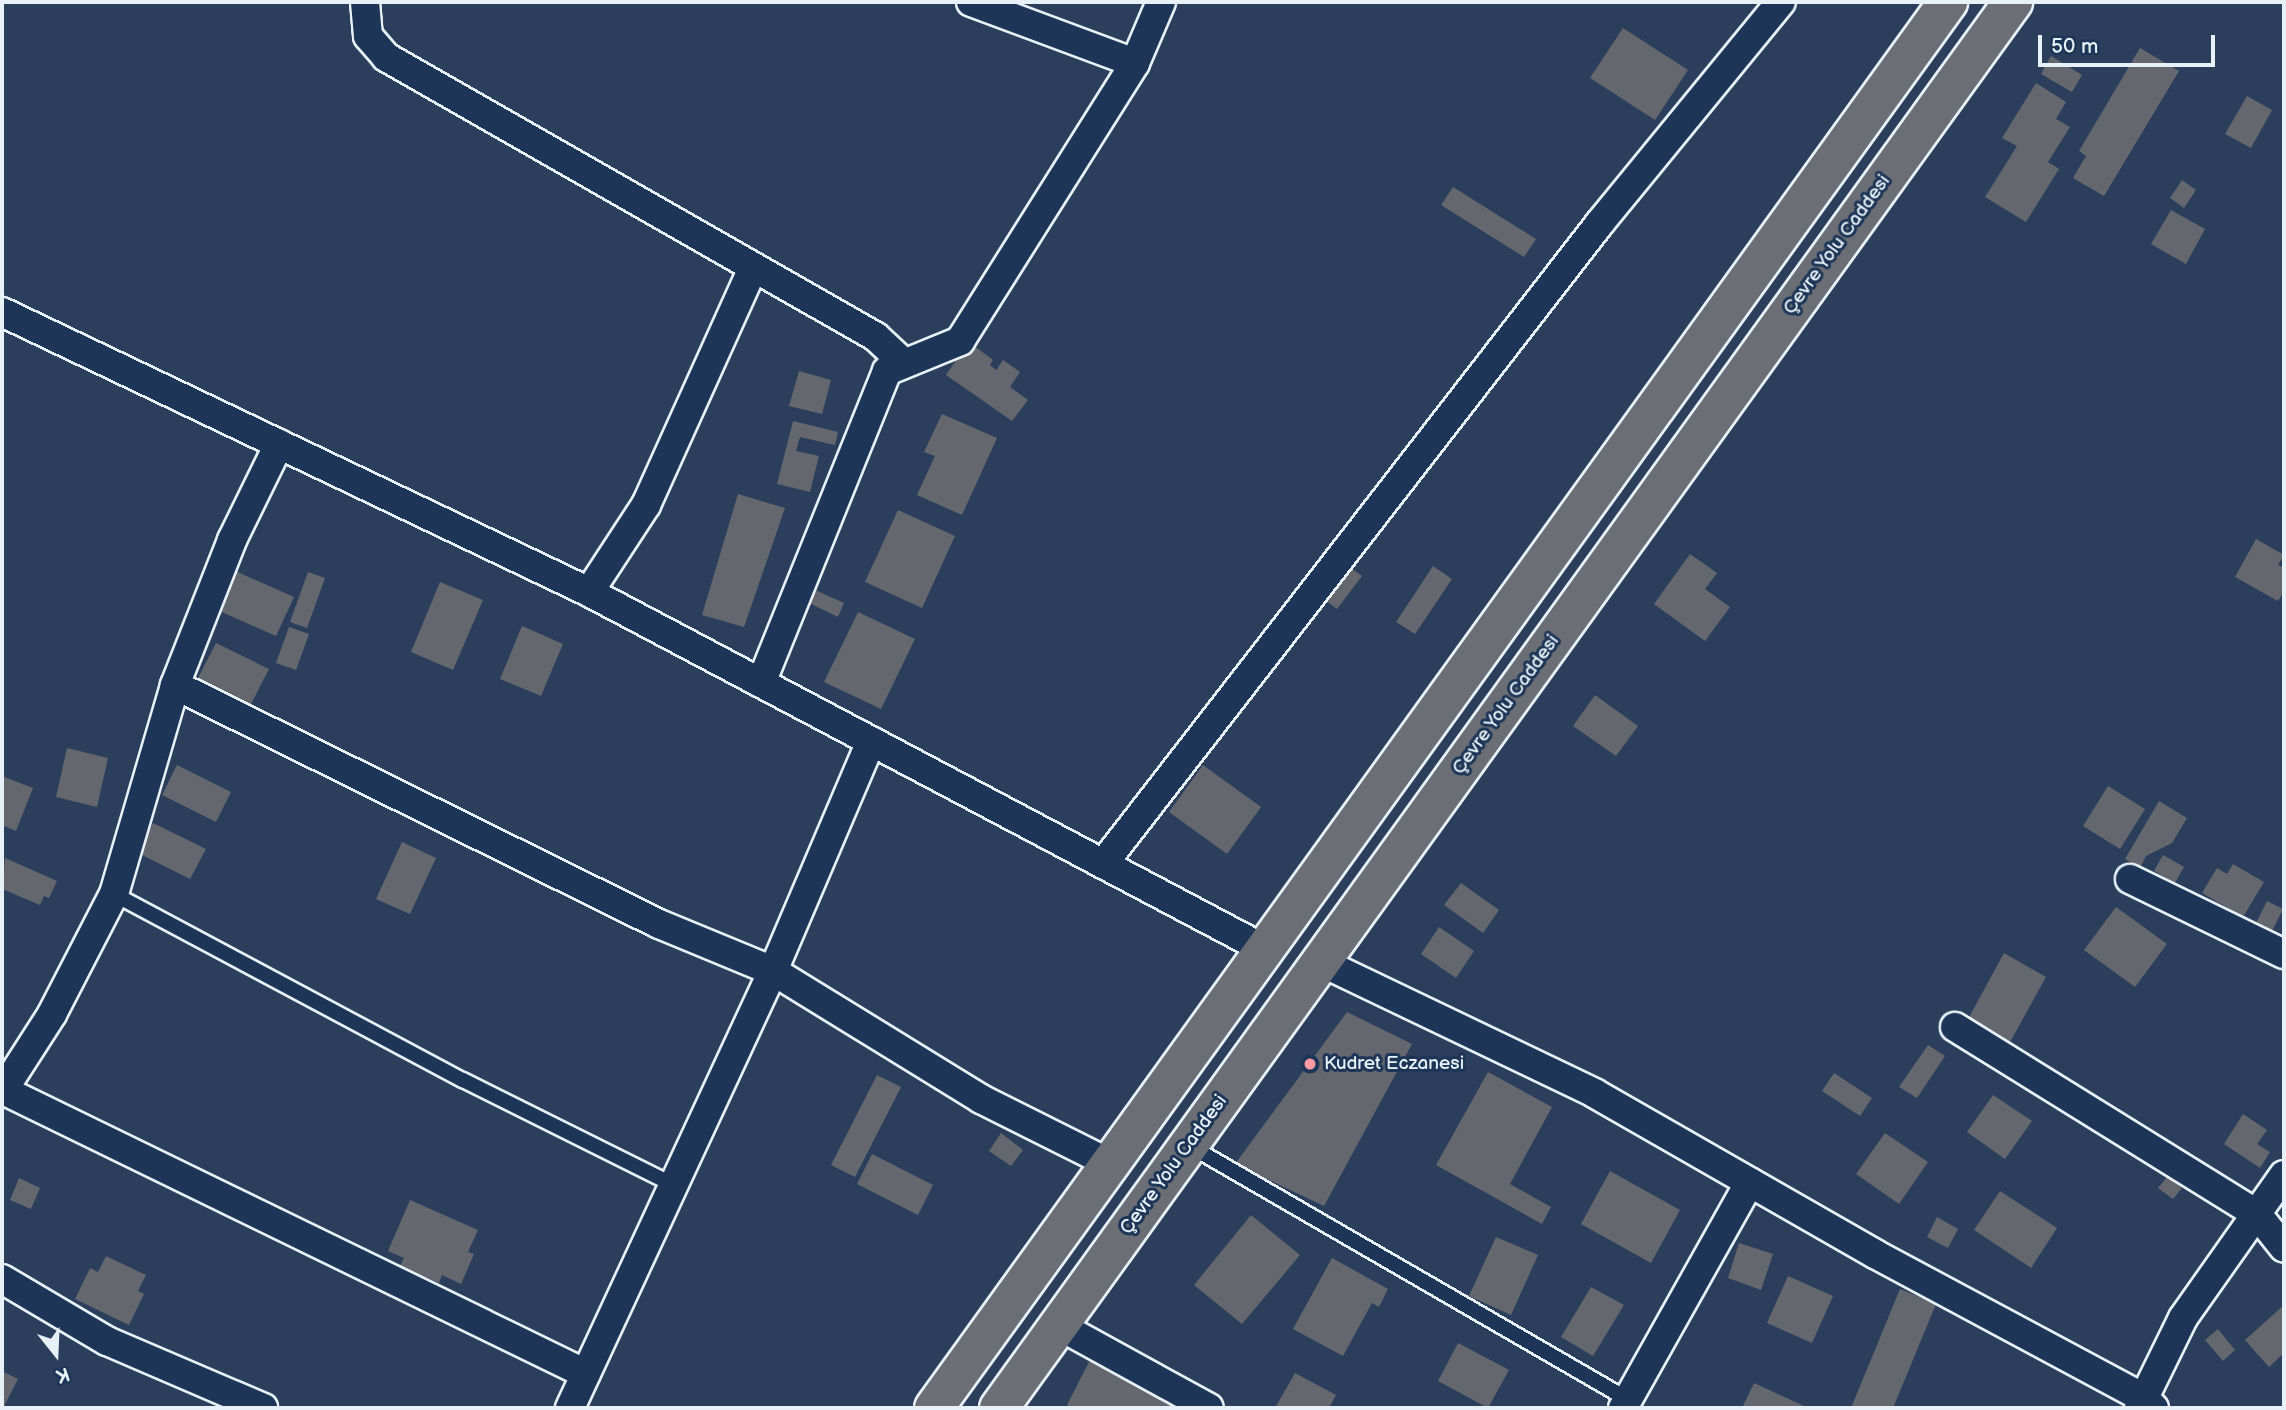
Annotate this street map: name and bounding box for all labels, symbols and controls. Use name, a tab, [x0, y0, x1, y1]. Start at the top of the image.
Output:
scale bar	[2041, 21, 2218, 65]
text: 50 m	[2051, 34, 2098, 59]
street label: Çevre Yolu Caddesi	[1778, 170, 1896, 320]
street label: Çevre Yolu Caddesi	[1447, 630, 1565, 780]
place label: Kudret Eczanesi	[1324, 1053, 1464, 1075]
marker: Kudret Eczanesi	[1302, 1056, 1318, 1072]
street label: Çevre Yolu Caddesi	[1115, 1090, 1233, 1240]
north arrow	[21, 1319, 91, 1389]
text: K	[53, 1362, 72, 1387]

